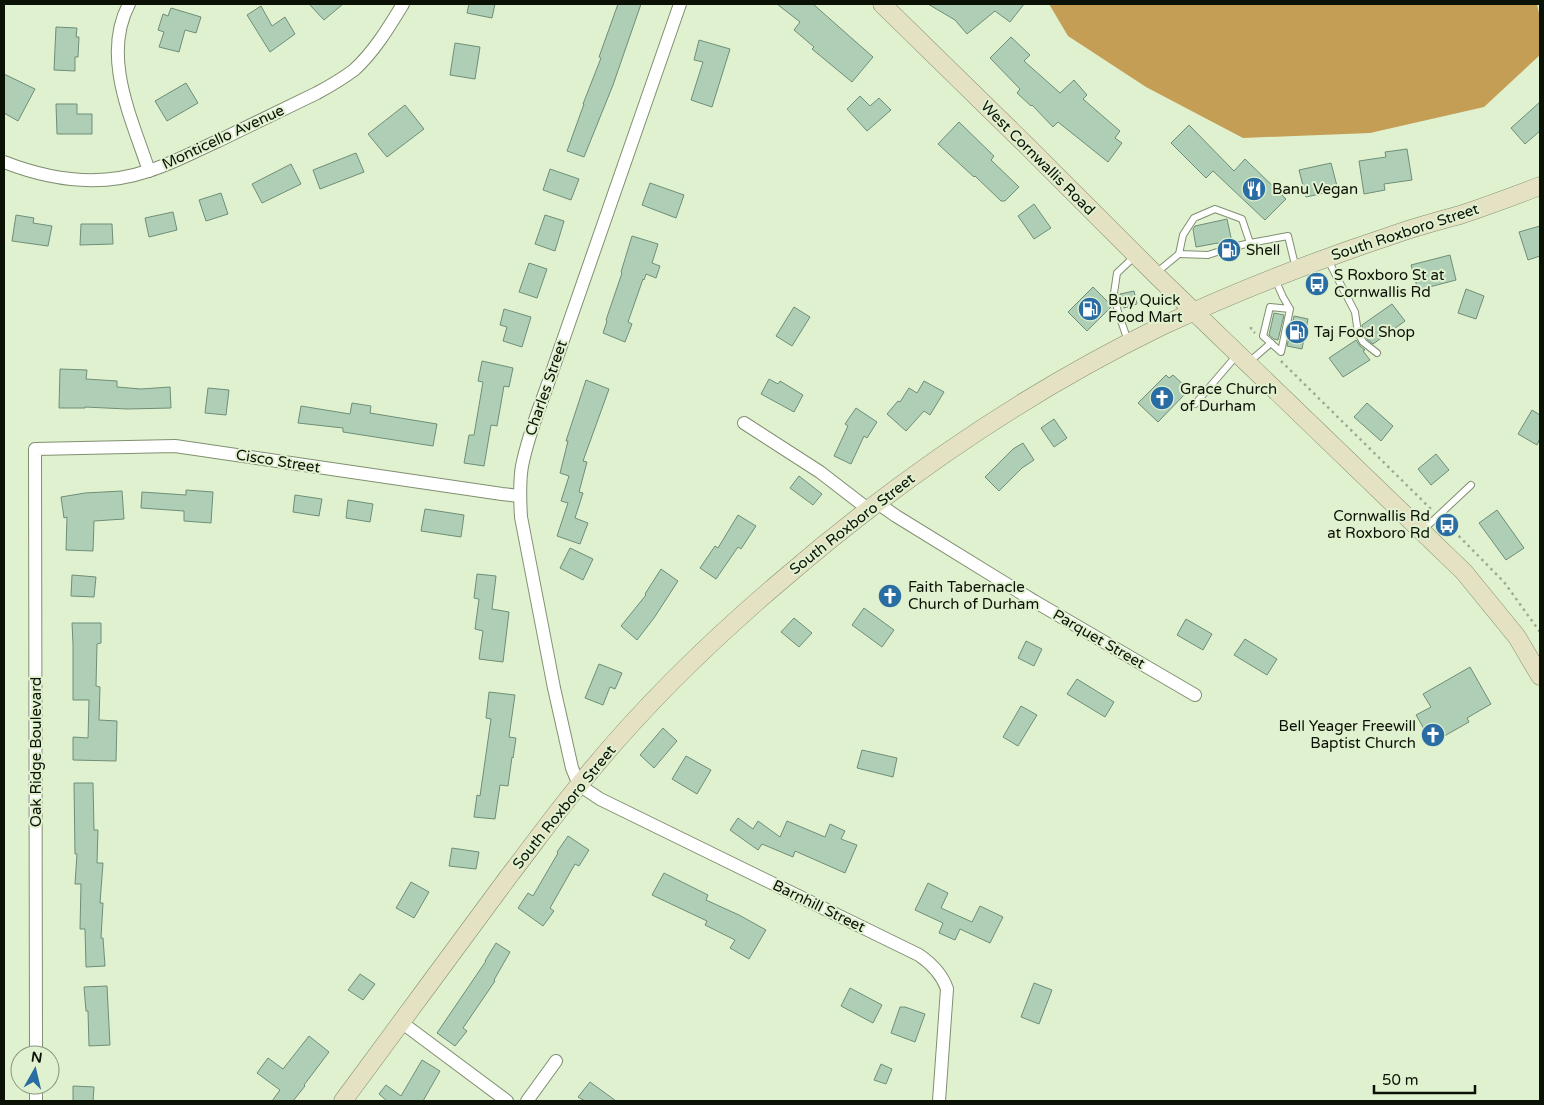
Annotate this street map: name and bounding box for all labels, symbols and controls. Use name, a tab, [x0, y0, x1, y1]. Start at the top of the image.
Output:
street label: West Cornwallis Road	[977, 97, 1099, 219]
street label: Monticello Avenue	[159, 101, 287, 173]
restaurant icon: Banu Vegan	[1241, 176, 1267, 202]
place label: Banu Vegan	[1272, 180, 1358, 198]
street label: South Roxboro Street	[1329, 200, 1481, 264]
fuel station icon: Shell	[1216, 237, 1242, 263]
place label: Shell	[1246, 241, 1280, 259]
place label: S Roxboro St at Cornwallis Rd	[1334, 266, 1445, 301]
bus stop icon: S Roxboro St at Cornwallis Rd	[1304, 271, 1330, 297]
place label: Buy Quick Food Mart	[1108, 291, 1183, 326]
fuel station icon: Buy Quick Food Mart	[1077, 296, 1103, 322]
fuel station icon: Taj Food Shop	[1284, 319, 1310, 345]
place label: Taj Food Shop	[1314, 323, 1415, 341]
street label: Charles Street	[521, 338, 571, 438]
place label: Grace Church of Durham	[1180, 380, 1277, 415]
church icon: Grace Church of Durham	[1149, 385, 1175, 411]
street label: Cisco Street	[235, 445, 322, 477]
street label: South Roxboro Street	[786, 469, 918, 578]
place label: Cornwallis Rd at Roxboro Rd	[1327, 507, 1430, 542]
bus stop icon: Cornwallis Rd at Roxboro Rd	[1434, 512, 1460, 538]
place label: Faith Tabernacle Church of Durham	[908, 578, 1039, 613]
church icon: Faith Tabernacle Church of Durham	[877, 583, 903, 609]
street label: Parquet Street	[1050, 605, 1148, 673]
street label: Oak Ridge Boulevard	[27, 677, 45, 827]
place label: Bell Yeager Freewill Baptist Church	[1279, 717, 1416, 752]
church icon: Bell Yeager Freewill Baptist Church	[1420, 722, 1446, 748]
street label: South Roxboro Street	[509, 741, 620, 872]
street label: Barnhill Street	[770, 876, 868, 936]
north arrow	[10, 1045, 60, 1095]
text: N	[30, 1048, 43, 1067]
scale bar	[1374, 1062, 1475, 1094]
text: 50 m	[1382, 1071, 1419, 1089]

